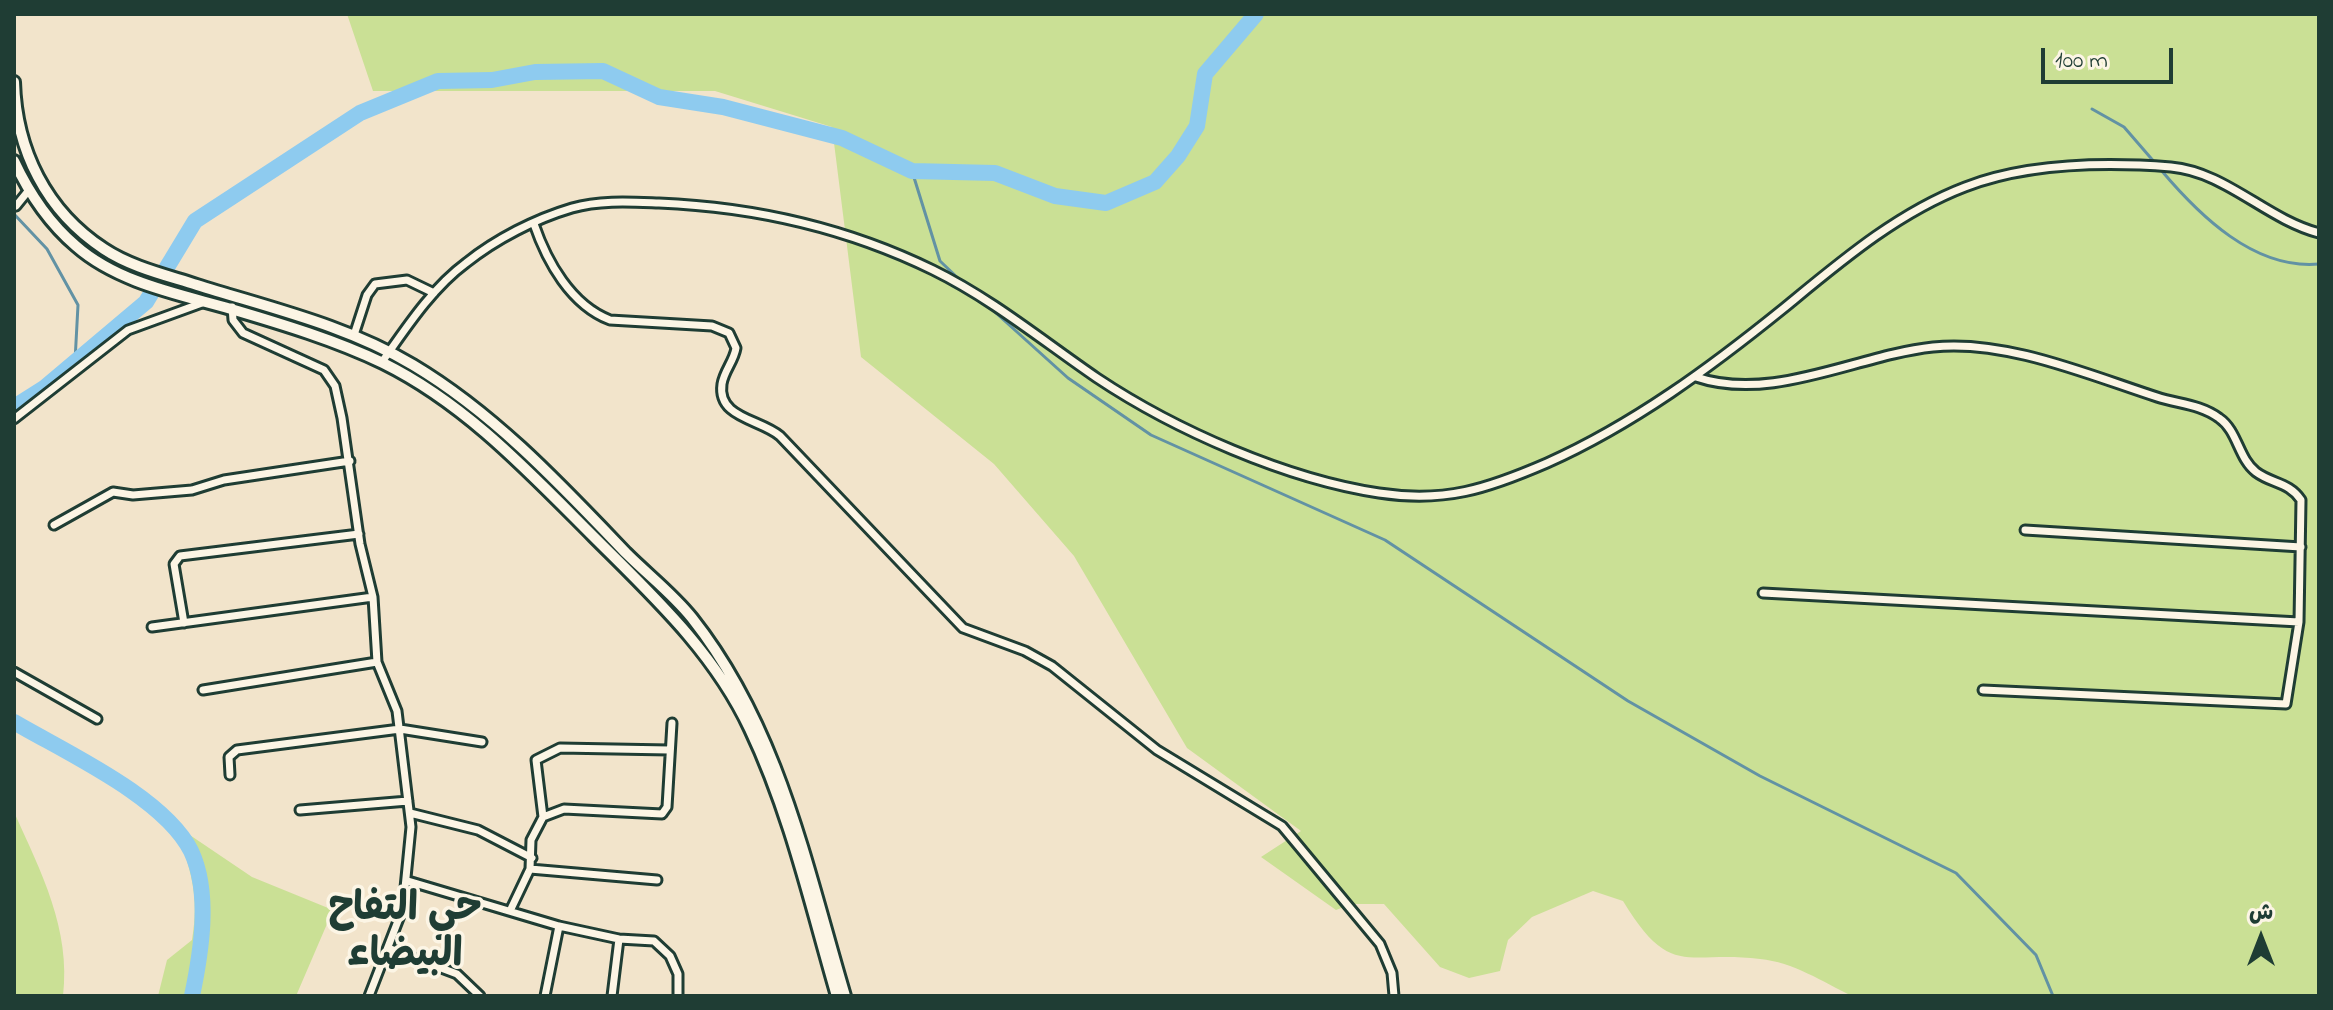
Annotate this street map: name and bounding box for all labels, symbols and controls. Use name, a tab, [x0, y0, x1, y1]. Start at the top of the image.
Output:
scale bar	[2045, 32, 2177, 82]
text: 100 m	[2055, 44, 2108, 79]
district label: حي التفاح البيضاء	[328, 888, 482, 982]
north arrow	[2221, 898, 2301, 978]
text: ش	[2249, 898, 2273, 930]

